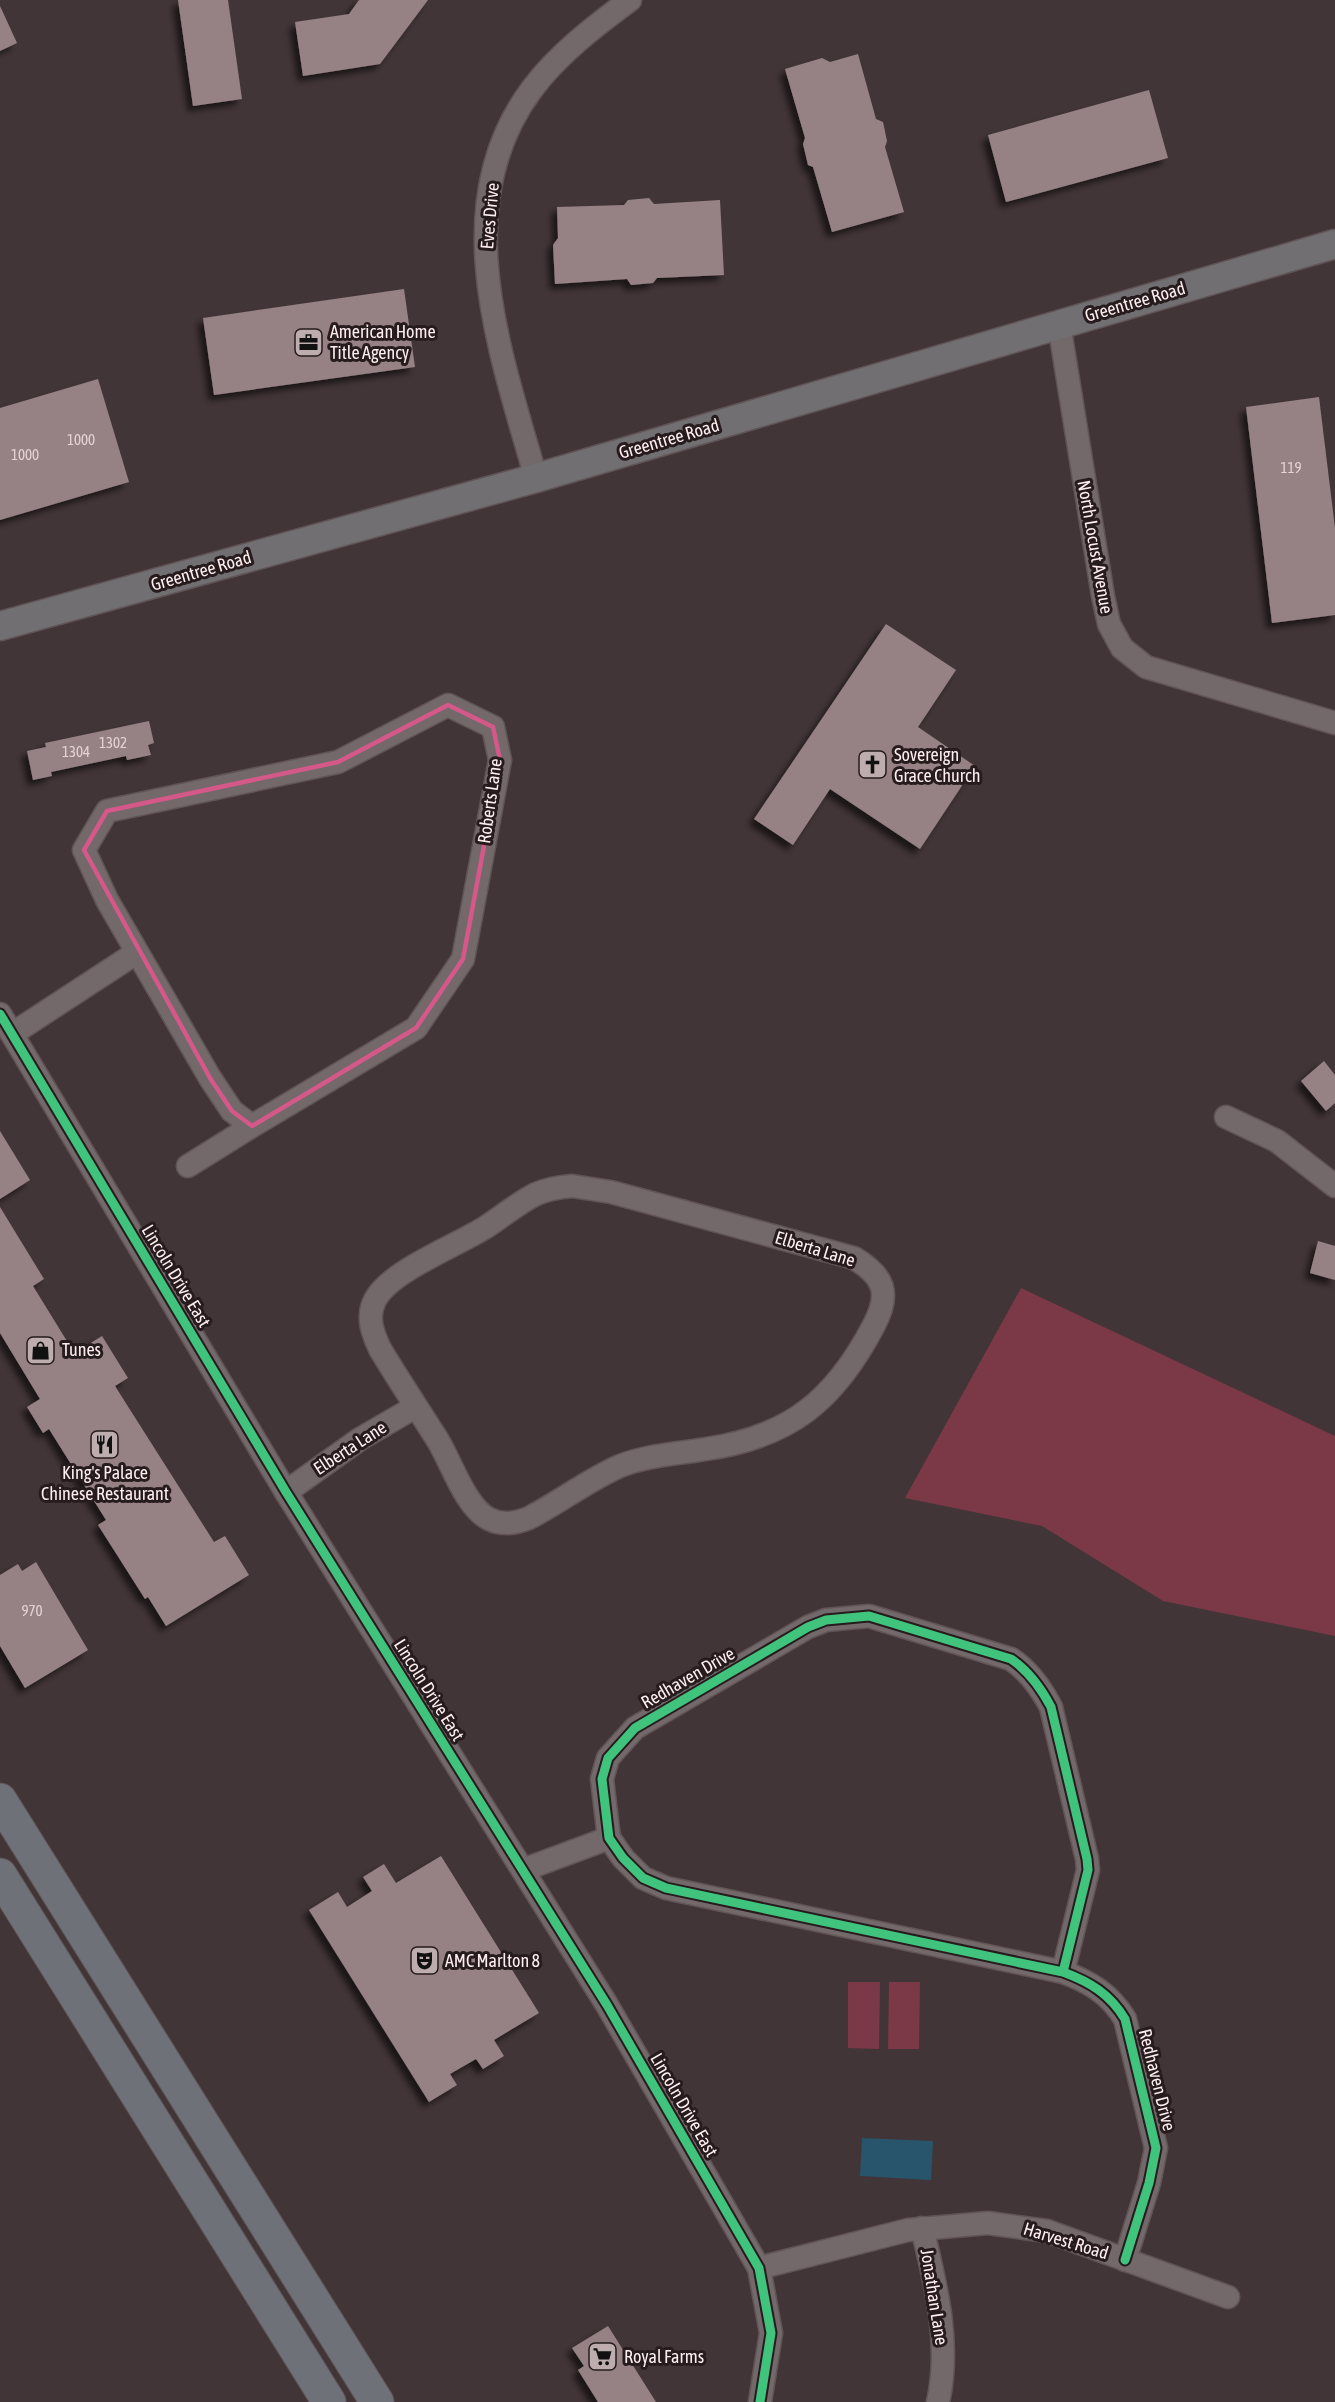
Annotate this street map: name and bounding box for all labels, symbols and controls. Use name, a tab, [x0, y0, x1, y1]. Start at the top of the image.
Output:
street label: Eves Drive	[476, 182, 503, 250]
street label: Greentree Road	[1082, 277, 1187, 326]
place label: American Home Title Agency	[330, 321, 436, 363]
office icon: American Home Title Agency	[293, 326, 325, 358]
street label: Greentree Road	[616, 414, 721, 463]
house number: 1000	[67, 431, 95, 448]
house number: 1000	[11, 446, 39, 463]
house number: 119	[1280, 459, 1302, 476]
street label: North Locust Avenue	[1073, 479, 1118, 615]
street label: Greentree Road	[148, 546, 253, 595]
house number: 1302	[99, 734, 127, 751]
house number: 1304	[62, 743, 90, 760]
place label: Sovereign Grace Church	[894, 744, 980, 786]
church icon: Sovereign Grace Church	[857, 749, 889, 781]
street label: Roberts Lane	[473, 757, 506, 845]
street label: Lincoln Drive East	[138, 1221, 215, 1331]
street label: Elberta Lane	[773, 1226, 858, 1271]
shop icon: Tunes	[25, 1334, 57, 1366]
place label: Tunes	[62, 1339, 101, 1360]
street label: Elberta Lane	[309, 1416, 390, 1479]
restaurant icon: King's Palace Chinese Restaurant	[89, 1428, 121, 1460]
place label: King's Palace Chinese Restaurant	[41, 1462, 169, 1504]
house number: 970	[21, 1602, 43, 1619]
street label: Lincoln Drive East	[390, 1635, 469, 1744]
street label: Redhaven Drive	[637, 1642, 738, 1713]
theatre icon: AMC Marlton 8	[408, 1945, 440, 1977]
place label: AMC Marlton 8	[445, 1950, 540, 1971]
street label: Redhaven Drive	[1135, 2027, 1180, 2133]
street label: Lincoln Drive East	[646, 2049, 723, 2160]
street label: Harvest Road	[1021, 2218, 1111, 2263]
street label: Jonathan Lane	[917, 2247, 952, 2346]
supermarket icon: Royal Farms	[587, 2341, 619, 2373]
place label: Royal Farms	[624, 2346, 704, 2367]

